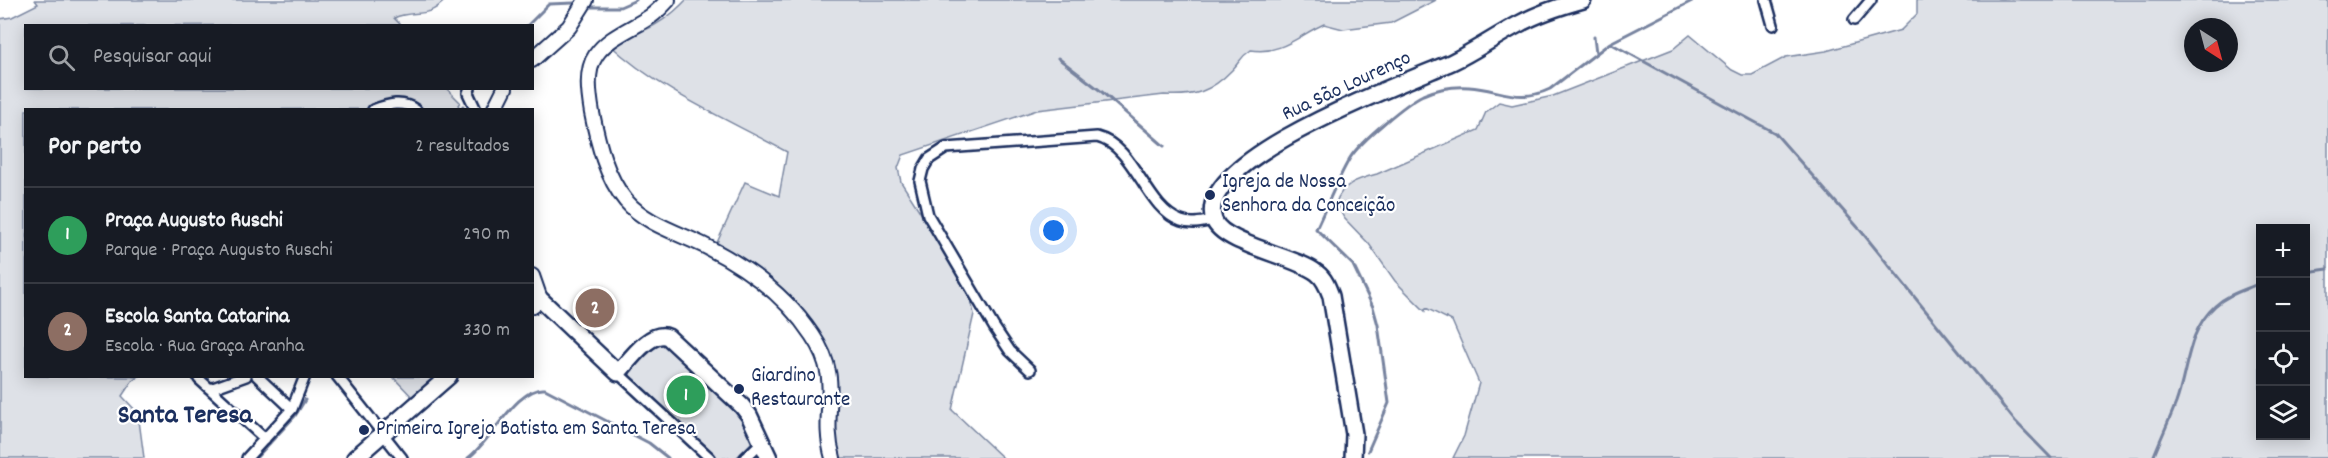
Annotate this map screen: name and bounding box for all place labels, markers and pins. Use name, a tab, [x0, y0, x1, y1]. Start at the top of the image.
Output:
place label: Igreja de Nossa Senhora da Conceição	[1222, 168, 1395, 222]
marker: Igreja de Nossa Senhora da Conceição	[1203, 188, 1217, 202]
pin: 2	[576, 286, 614, 330]
place label: Giardino Restaurante	[751, 362, 850, 416]
pin: 1	[666, 372, 706, 418]
marker: Giardino Restaurante	[732, 382, 746, 396]
place label: Primeira Igreja Batista em Santa Teresa	[376, 415, 697, 445]
marker: Primeira Igreja Batista em Santa Teresa	[357, 423, 371, 437]

